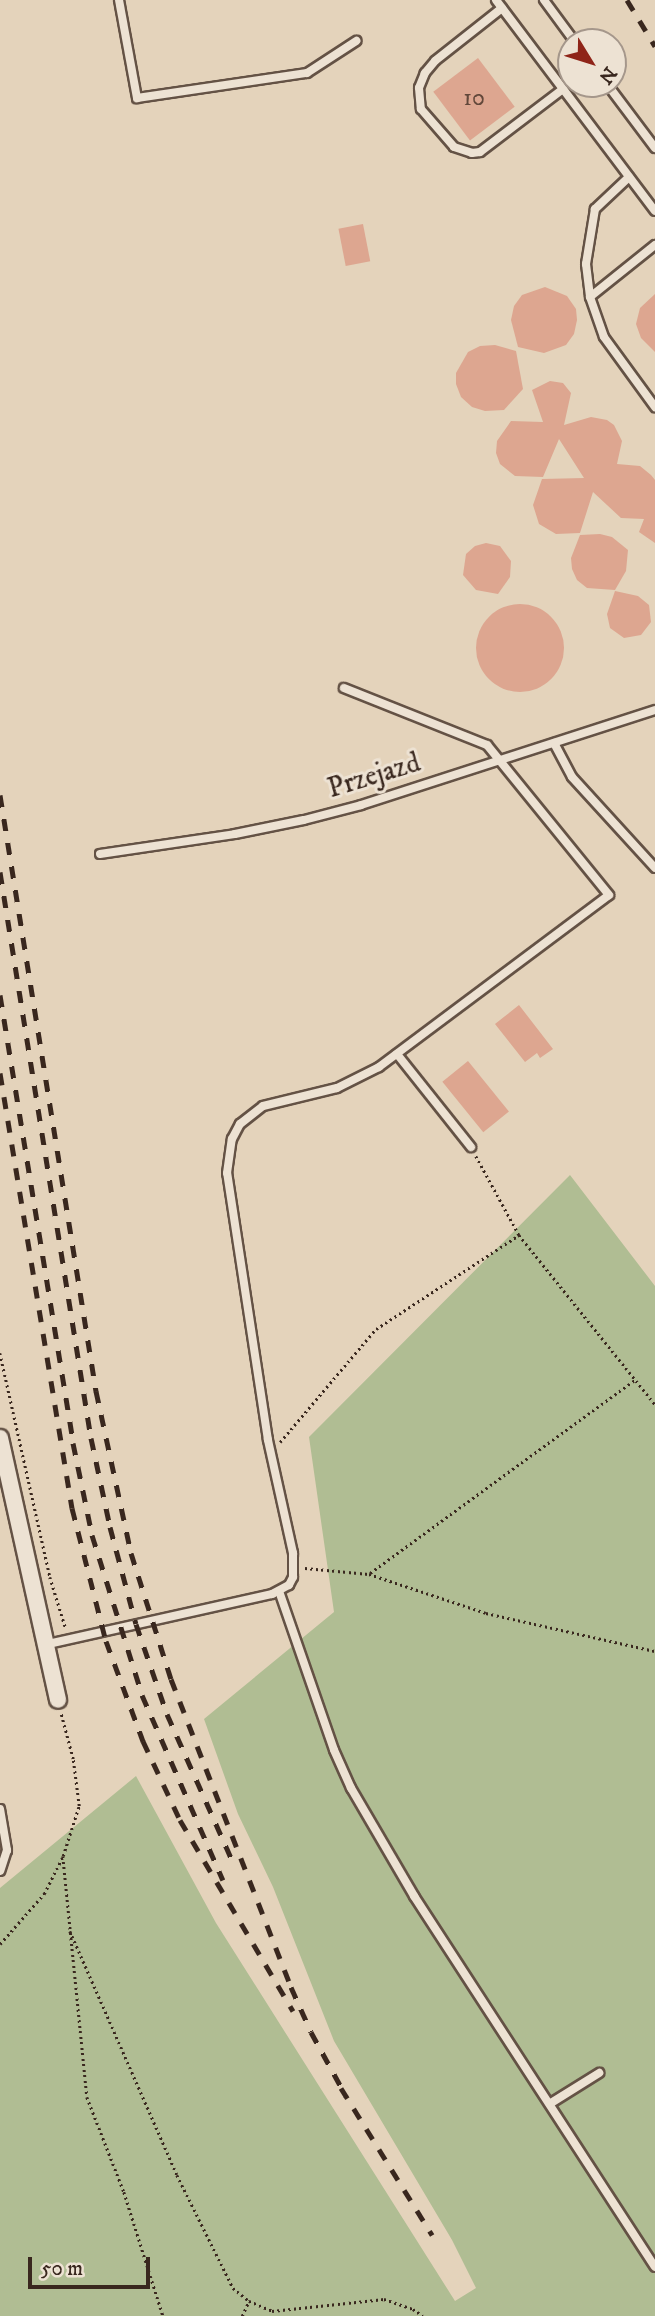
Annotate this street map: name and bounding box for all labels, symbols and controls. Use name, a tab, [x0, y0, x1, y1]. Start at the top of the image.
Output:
north arrow	[557, 28, 627, 98]
text: N	[594, 62, 621, 88]
house number: 10	[463, 85, 485, 113]
street label: Przejazd	[324, 746, 424, 806]
scale bar	[32, 2242, 154, 2286]
text: 50 m	[41, 2256, 83, 2282]

